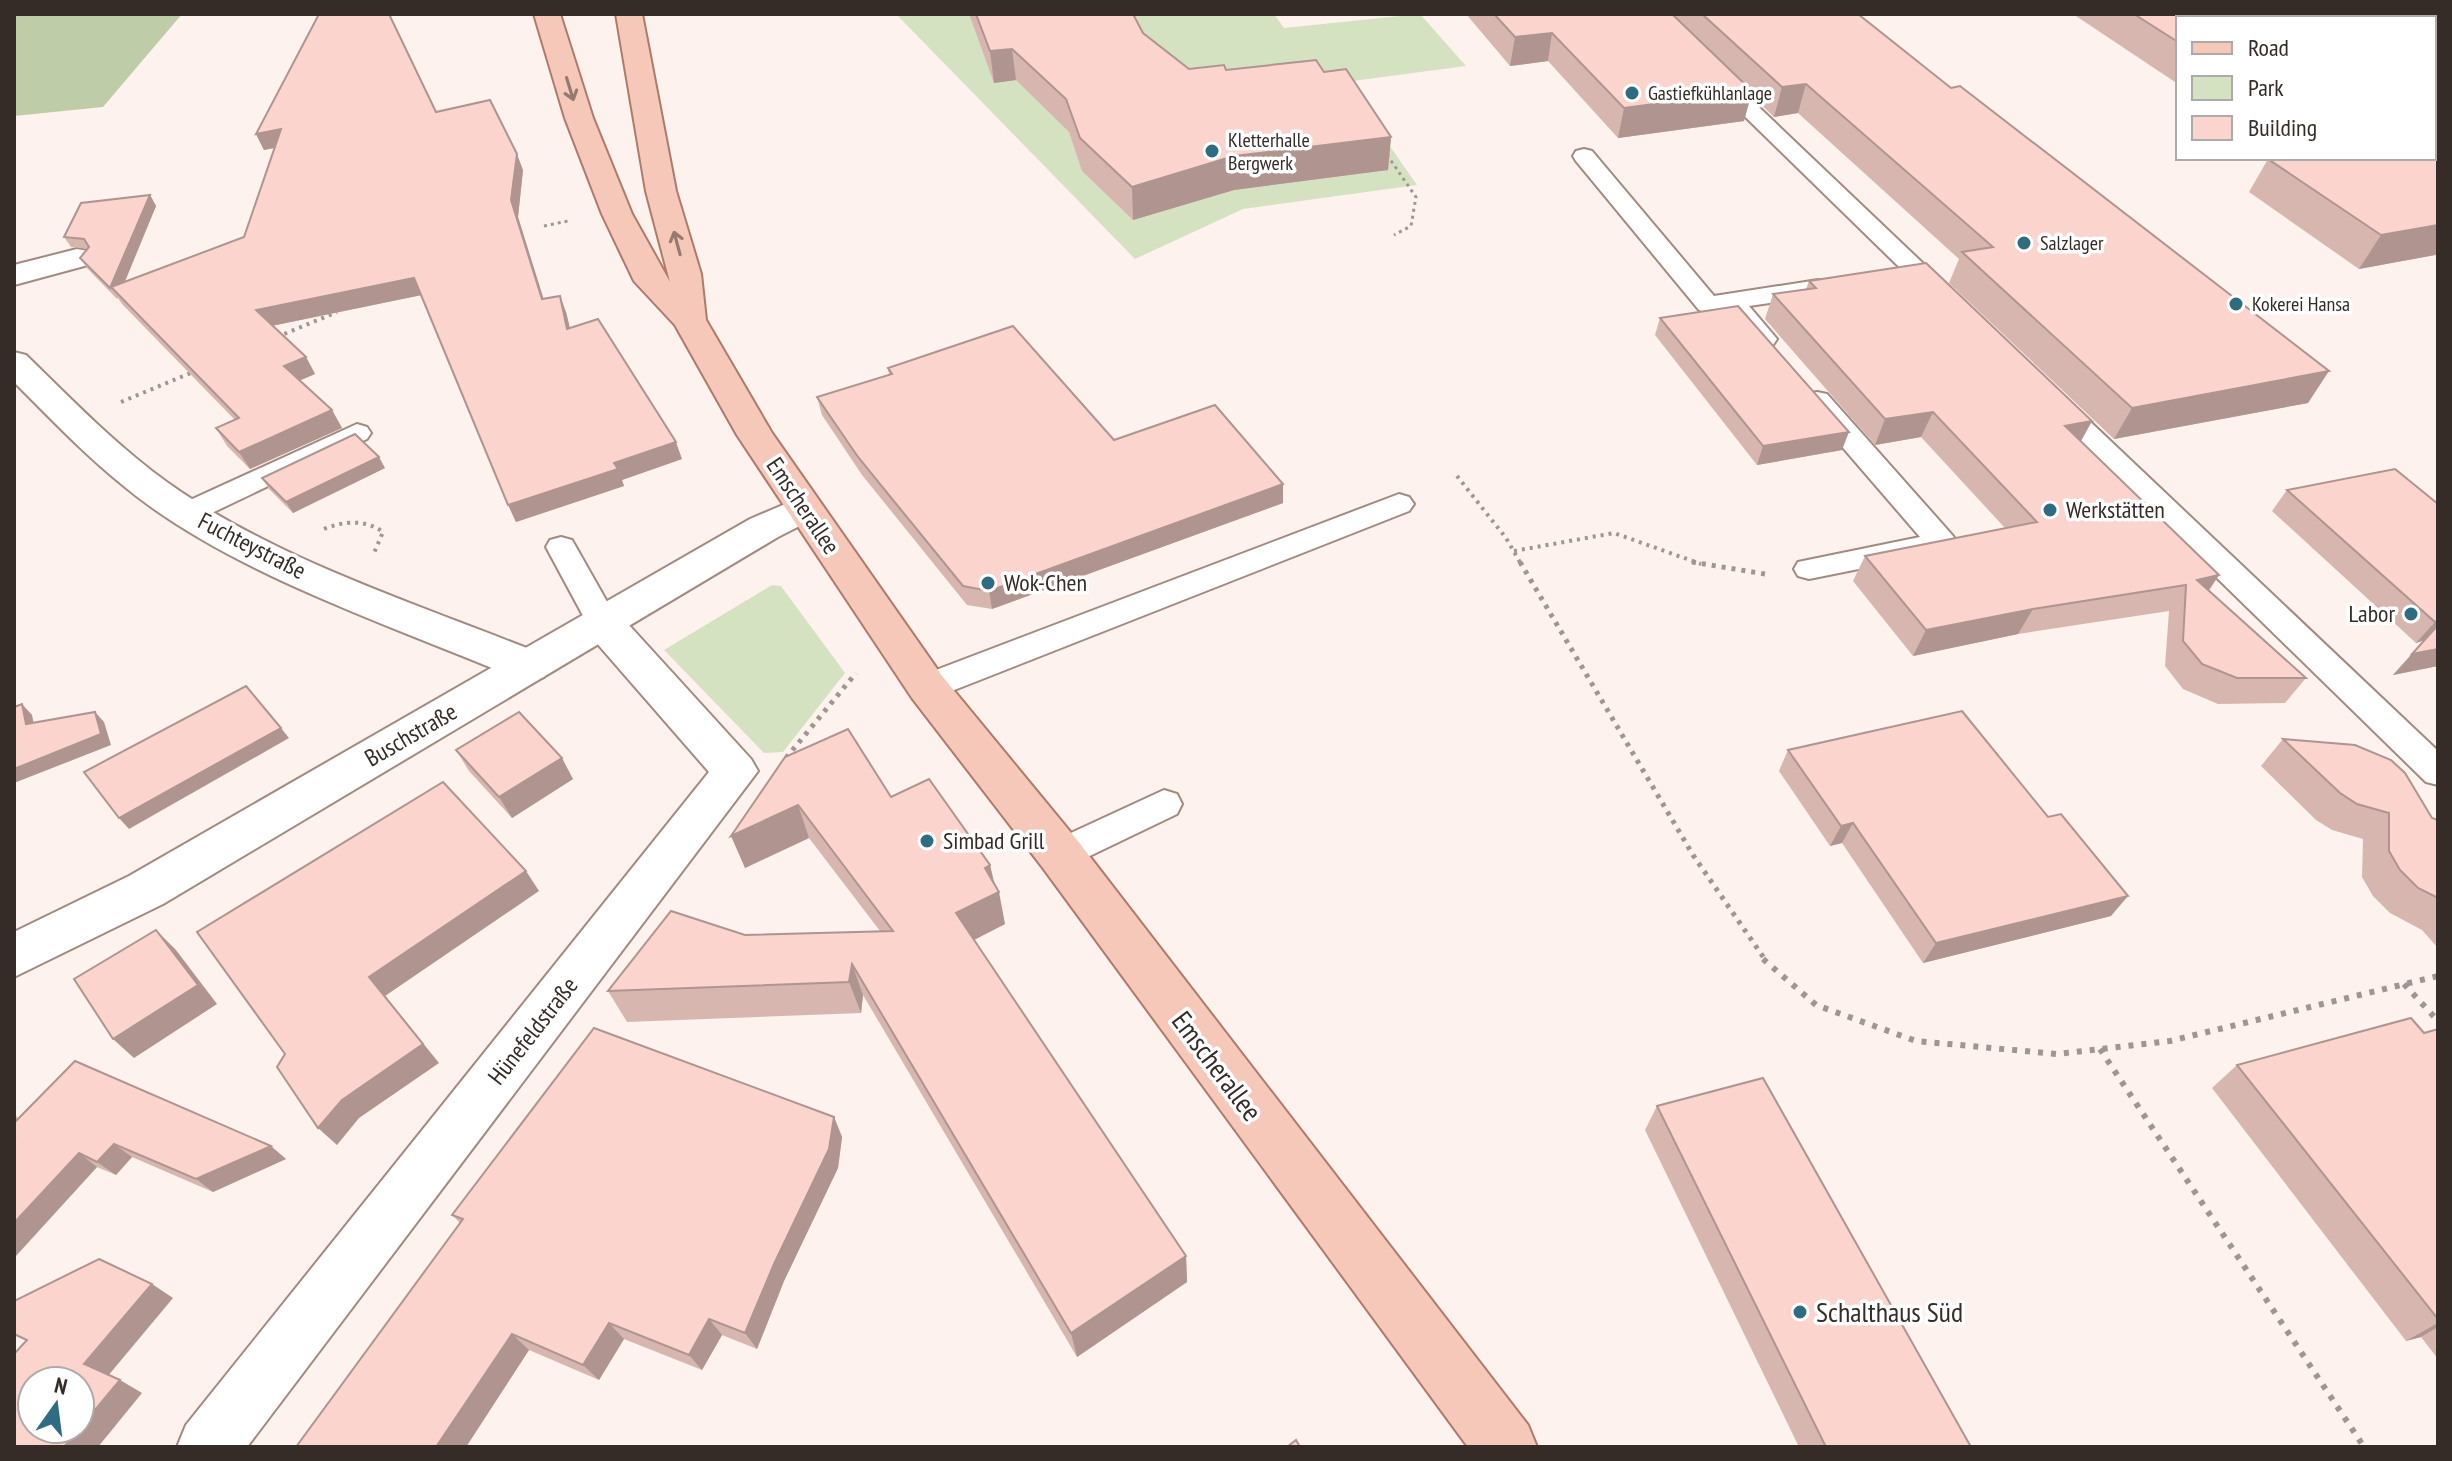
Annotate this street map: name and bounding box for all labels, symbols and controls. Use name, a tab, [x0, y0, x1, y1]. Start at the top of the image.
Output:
legend	[2176, 16, 2436, 160]
text: Road	[2248, 32, 2289, 63]
text: Park	[2248, 72, 2284, 103]
one-way arrow	[563, 75, 578, 101]
place label: Gastiefkühlanlage	[1648, 80, 1772, 106]
marker: Gastiefkühlanlage	[1623, 84, 1641, 102]
text: Building	[2248, 112, 2317, 143]
place label: Kletterhalle Bergwerk	[1228, 127, 1310, 176]
marker: Kletterhalle Bergwerk	[1203, 142, 1221, 160]
one-way arrow	[668, 230, 683, 256]
place label: Salzlager	[2040, 230, 2104, 256]
marker: Salzlager	[2015, 234, 2033, 252]
place label: Kokerei Hansa	[2252, 291, 2350, 317]
marker: Kokerei Hansa	[2227, 295, 2245, 313]
street label: Emscherallee	[760, 451, 847, 560]
place label: Werkstätten	[2066, 494, 2165, 525]
marker: Werkstätten	[2041, 501, 2059, 519]
street label: Fuchteystraße	[193, 505, 311, 586]
place label: Wok-Chen	[1004, 567, 1087, 598]
marker: Wok-Chen	[979, 574, 997, 592]
place label: Labor	[2348, 598, 2395, 629]
marker: Labor	[2402, 605, 2420, 623]
street label: Buschstraße	[359, 696, 462, 773]
place label: Simbad Grill	[943, 825, 1045, 856]
marker: Simbad Grill	[918, 832, 936, 850]
street label: Hünefeldstraße	[481, 971, 584, 1091]
street label: Emscherallee	[1164, 1003, 1271, 1128]
place label: Schalthaus Süd	[1816, 1293, 1963, 1330]
marker: Schalthaus Süd	[1791, 1303, 1809, 1321]
north arrow	[16, 1365, 96, 1445]
text: N	[52, 1371, 70, 1401]

